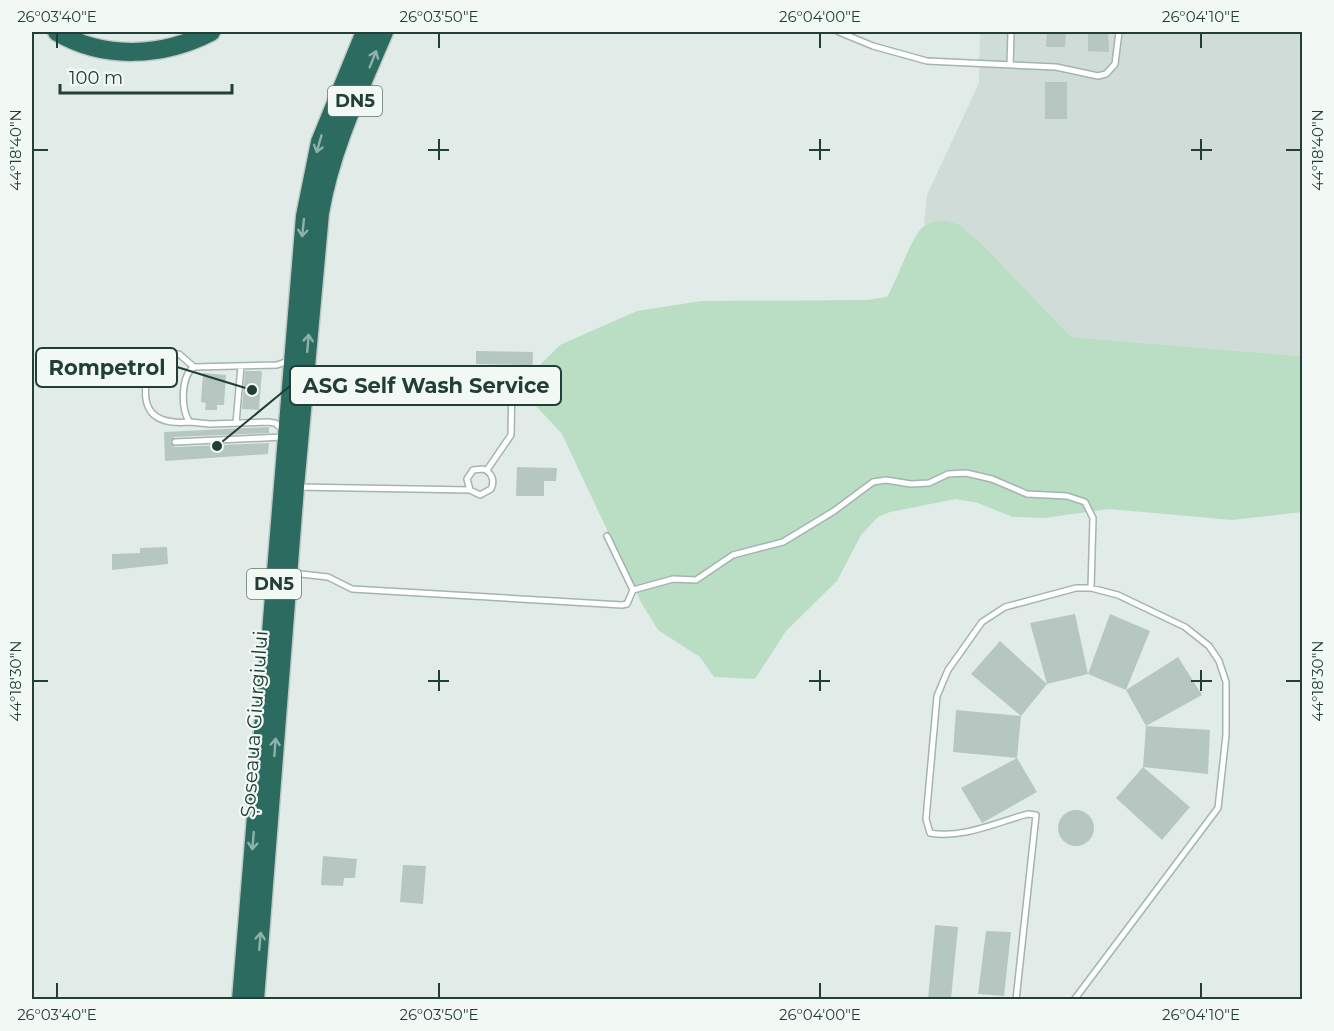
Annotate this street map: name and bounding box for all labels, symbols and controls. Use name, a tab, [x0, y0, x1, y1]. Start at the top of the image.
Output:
text: 26°03'40"E	[17, 7, 97, 26]
text: 26°03'50"E	[399, 7, 479, 26]
text: 26°04'00"E	[779, 7, 861, 26]
text: 26°04'10"E	[1162, 7, 1240, 26]
one-way arrow	[368, 50, 379, 69]
scale bar	[60, 57, 232, 95]
text: 100 m	[69, 67, 123, 89]
road number: DN5	[328, 86, 382, 116]
text: 44°18'40"N	[6, 109, 25, 191]
text: 44°18'40"N	[1308, 109, 1327, 191]
one-way arrow	[313, 134, 324, 153]
one-way arrow	[297, 217, 308, 237]
one-way arrow	[303, 334, 314, 354]
callout: Rompetrol	[36, 348, 177, 387]
text: Rompetrol	[48, 355, 166, 380]
callout: ASG Self Wash Service	[290, 366, 561, 405]
text: ASG Self Wash Service	[302, 373, 549, 398]
road number: DN5	[247, 569, 301, 599]
street label: Șoseaua Giurgiului	[235, 630, 274, 818]
text: 44°18'30"N	[6, 641, 25, 721]
text: 44°18'30"N	[1308, 641, 1327, 721]
one-way arrow	[270, 737, 281, 757]
one-way arrow	[247, 830, 258, 850]
one-way arrow	[255, 932, 266, 952]
text: 26°03'40"E	[17, 1005, 97, 1024]
text: 26°03'50"E	[399, 1005, 479, 1024]
text: 26°04'00"E	[779, 1005, 861, 1024]
text: 26°04'10"E	[1162, 1005, 1240, 1024]

